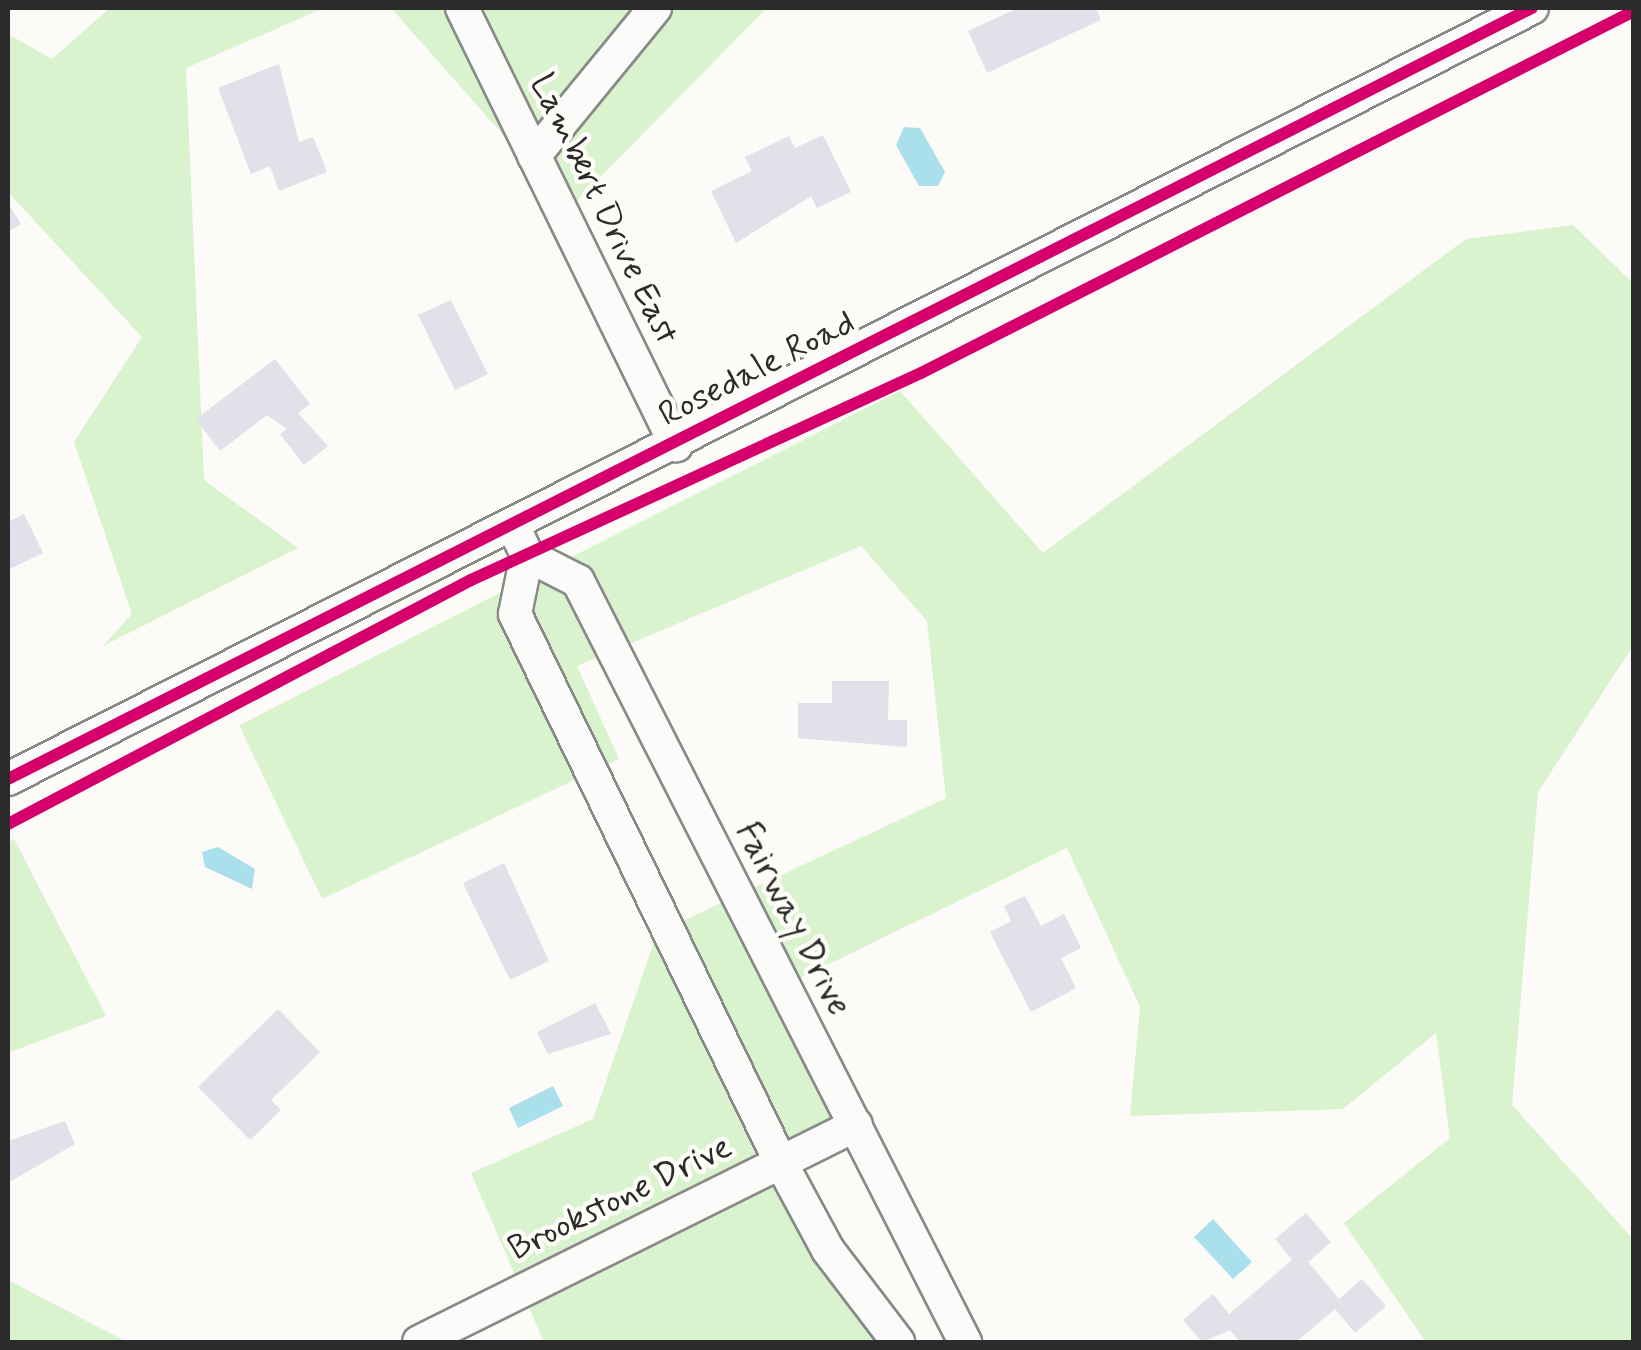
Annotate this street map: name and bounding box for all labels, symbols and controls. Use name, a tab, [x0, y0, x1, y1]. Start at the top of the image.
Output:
street label: Lambert Drive East	[521, 68, 687, 350]
street label: Rosedale Road	[653, 302, 861, 436]
street label: Fairway Drive	[727, 816, 859, 1022]
street label: Brookstone Drive	[503, 1126, 737, 1270]

